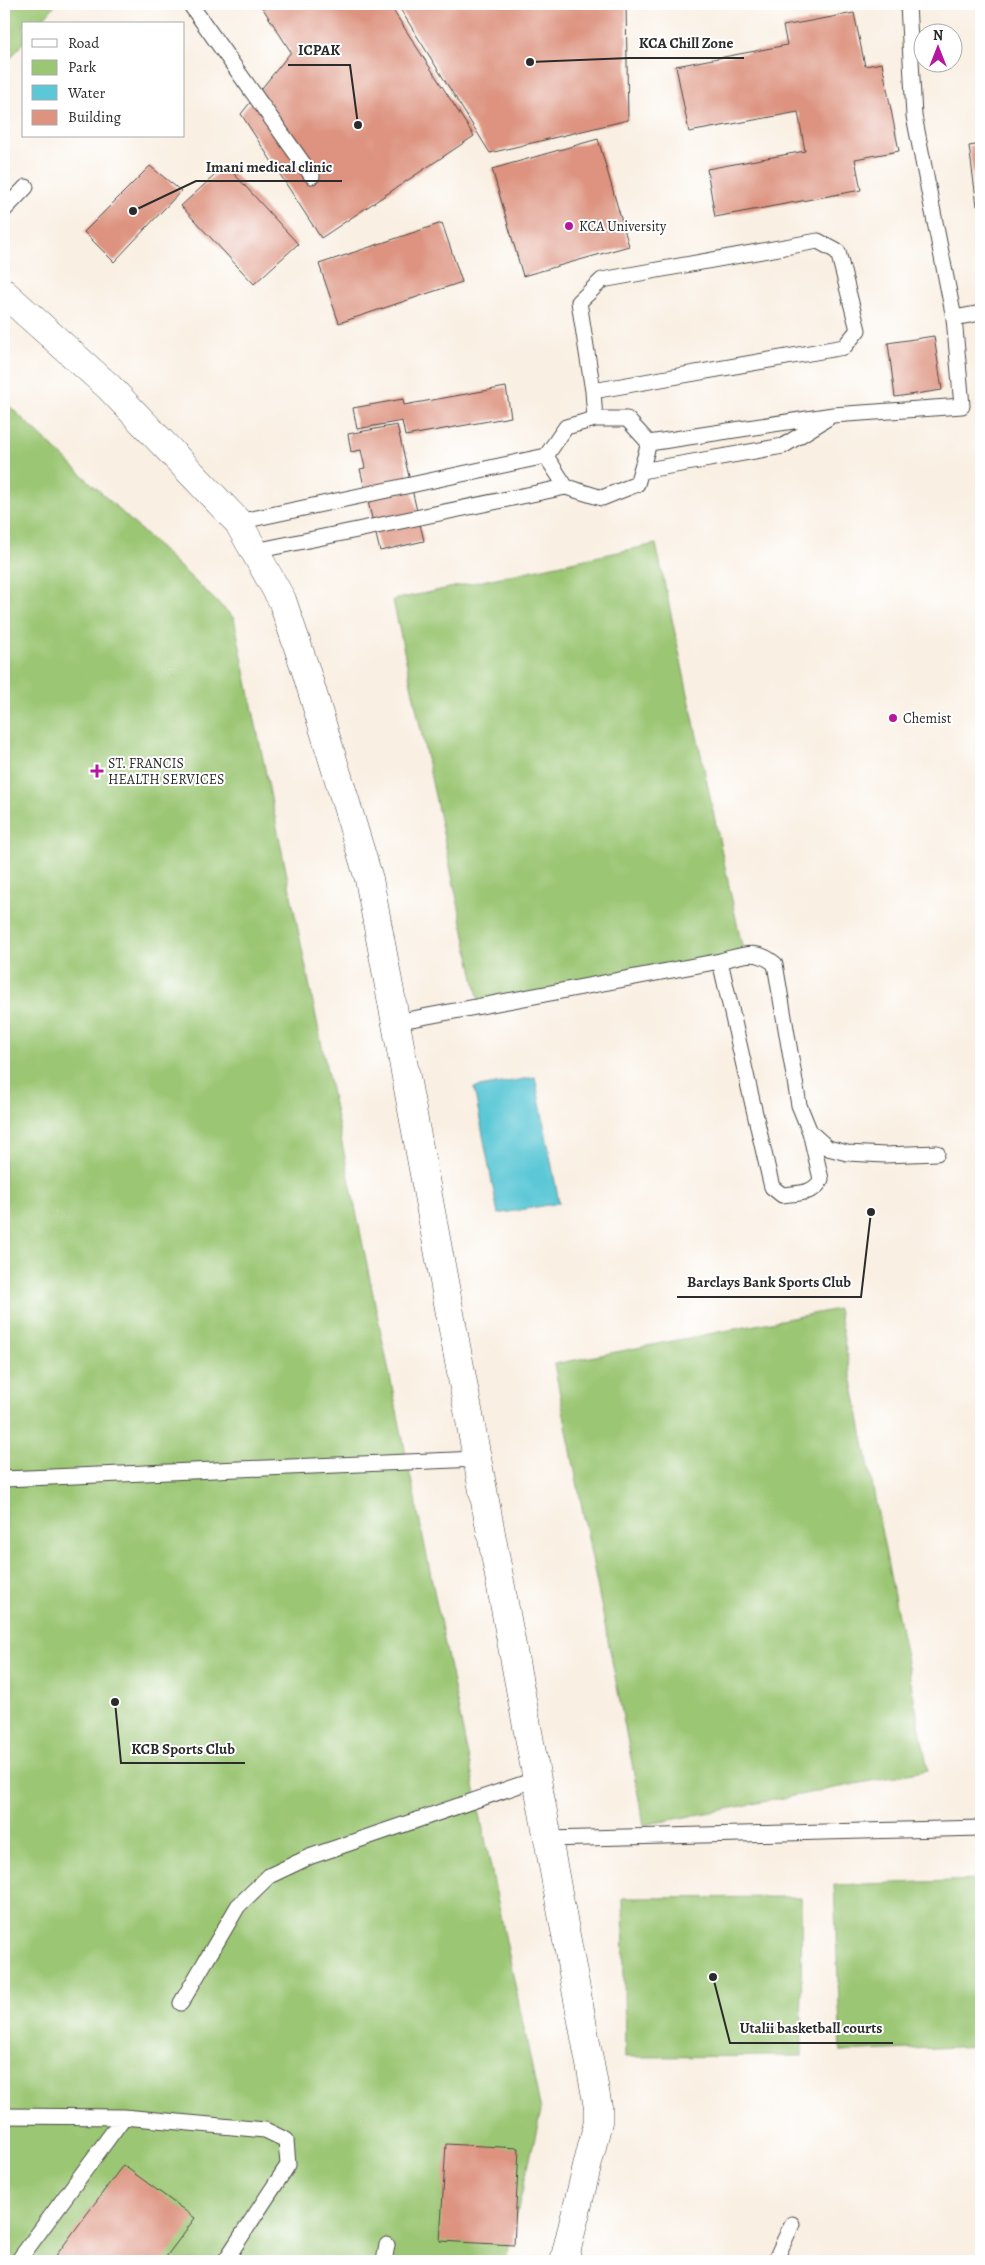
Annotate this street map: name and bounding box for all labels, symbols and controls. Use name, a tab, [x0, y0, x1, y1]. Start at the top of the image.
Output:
legend	[22, 22, 185, 138]
north arrow	[912, 22, 962, 72]
text: N	[933, 26, 943, 45]
callout: KCA Chill Zone	[629, 28, 744, 58]
text: Road	[68, 33, 100, 53]
text: KCA Chill Zone	[639, 33, 733, 53]
callout: ICPAK	[288, 35, 350, 65]
text: ICPAK	[298, 40, 340, 60]
text: Park	[68, 57, 97, 77]
text: Water	[67, 83, 105, 103]
text: Building	[68, 107, 121, 127]
callout: Imani medical clinic	[196, 151, 342, 181]
text: Imani medical clinic	[206, 157, 332, 177]
place label: KCA University	[579, 217, 667, 236]
marker: KCA University	[563, 220, 575, 232]
place label: Chemist	[903, 709, 952, 728]
marker: Chemist	[887, 712, 899, 724]
place label: ST. FRANCIS HEALTH SERVICES	[108, 754, 224, 789]
marker: ST. FRANCIS HEALTH SERVICES	[90, 764, 104, 778]
callout: Barclays Bank Sports Club	[677, 1267, 861, 1297]
text: Barclays Bank Sports Club	[687, 1272, 851, 1292]
callout: KCB Sports Club	[121, 1733, 245, 1763]
text: KCB Sports Club	[131, 1739, 235, 1759]
callout: Utalii basketball courts	[730, 2013, 893, 2043]
text: Utalii basketball courts	[740, 2018, 882, 2038]

